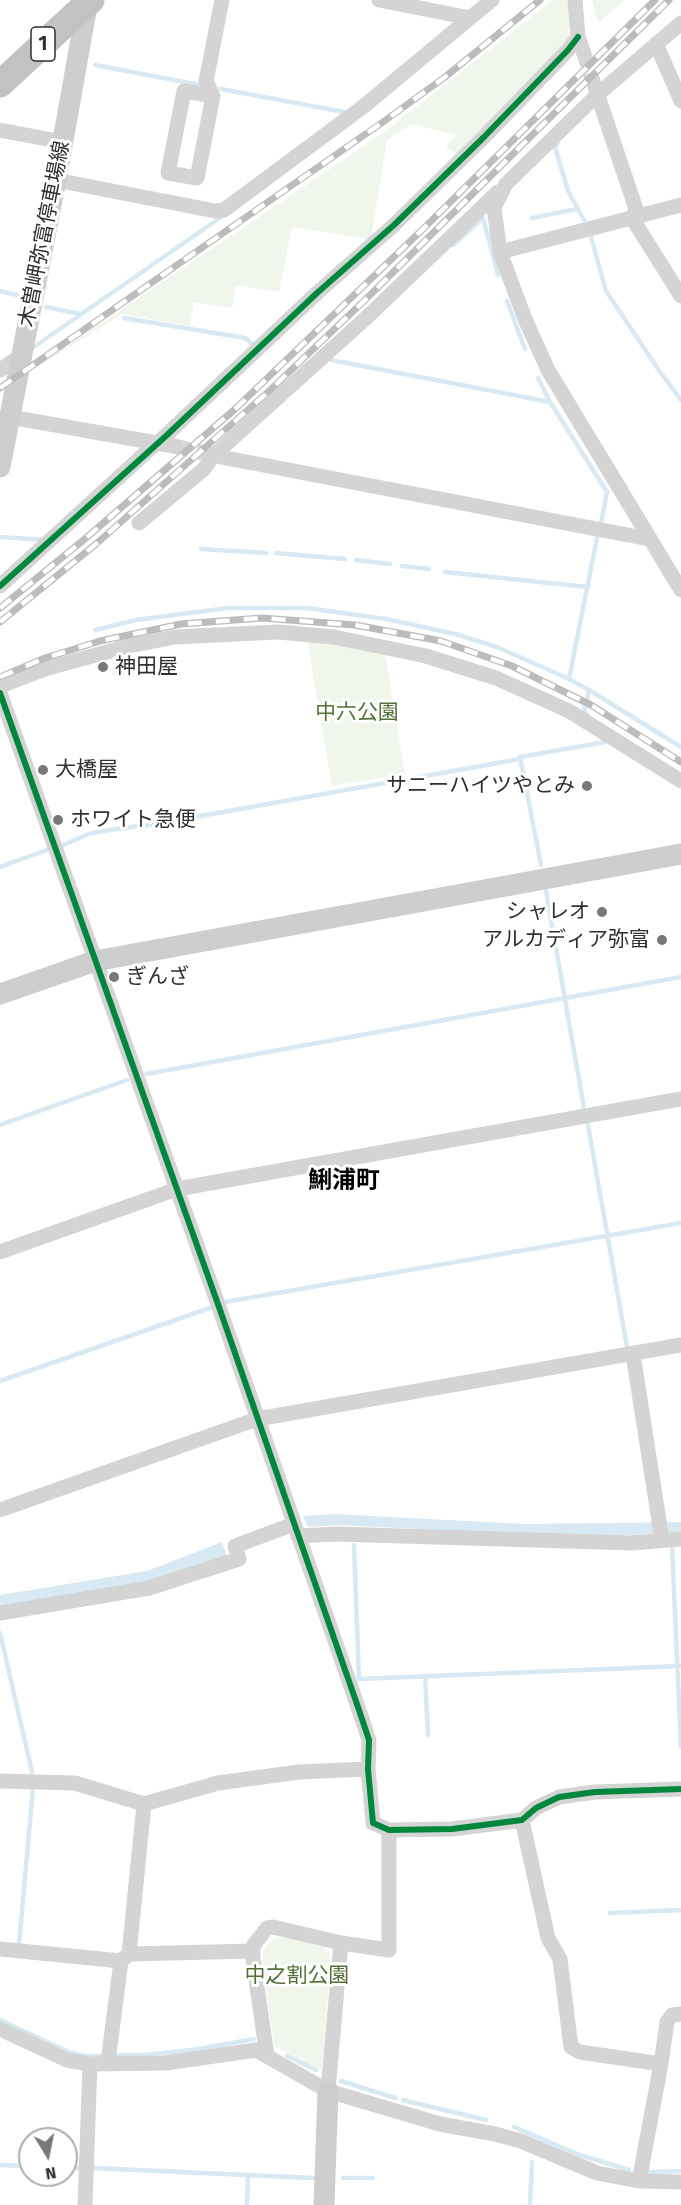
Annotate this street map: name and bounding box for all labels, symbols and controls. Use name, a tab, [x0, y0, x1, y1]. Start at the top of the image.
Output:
road number: 1	[31, 27, 55, 61]
street label: 木曽岬弥富停車場線	[15, 139, 75, 329]
place label: 神田屋	[115, 654, 178, 680]
marker: 神田屋	[96, 660, 110, 674]
park label: 中六公園	[315, 700, 399, 726]
place label: 大橋屋	[55, 757, 118, 783]
marker: 大橋屋	[36, 763, 50, 777]
place label: サニーハイツやとみ	[386, 773, 575, 799]
marker: サニーハイツやとみ	[580, 779, 594, 793]
place label: ホワイト急便	[70, 807, 196, 833]
marker: ホワイト急便	[51, 813, 65, 827]
place label: シャレオ	[506, 899, 590, 925]
marker: シャレオ	[595, 905, 609, 919]
place label: アルカディア弥富	[482, 927, 650, 953]
marker: アルカディア弥富	[655, 933, 669, 947]
place label: ぎんざ	[126, 964, 189, 990]
marker: ぎんざ	[107, 970, 121, 984]
district label: 鯏浦町	[308, 1167, 380, 1195]
park label: 中之割公園	[245, 1963, 349, 1989]
north arrow	[18, 2127, 78, 2187]
text: N	[44, 2163, 58, 2184]

